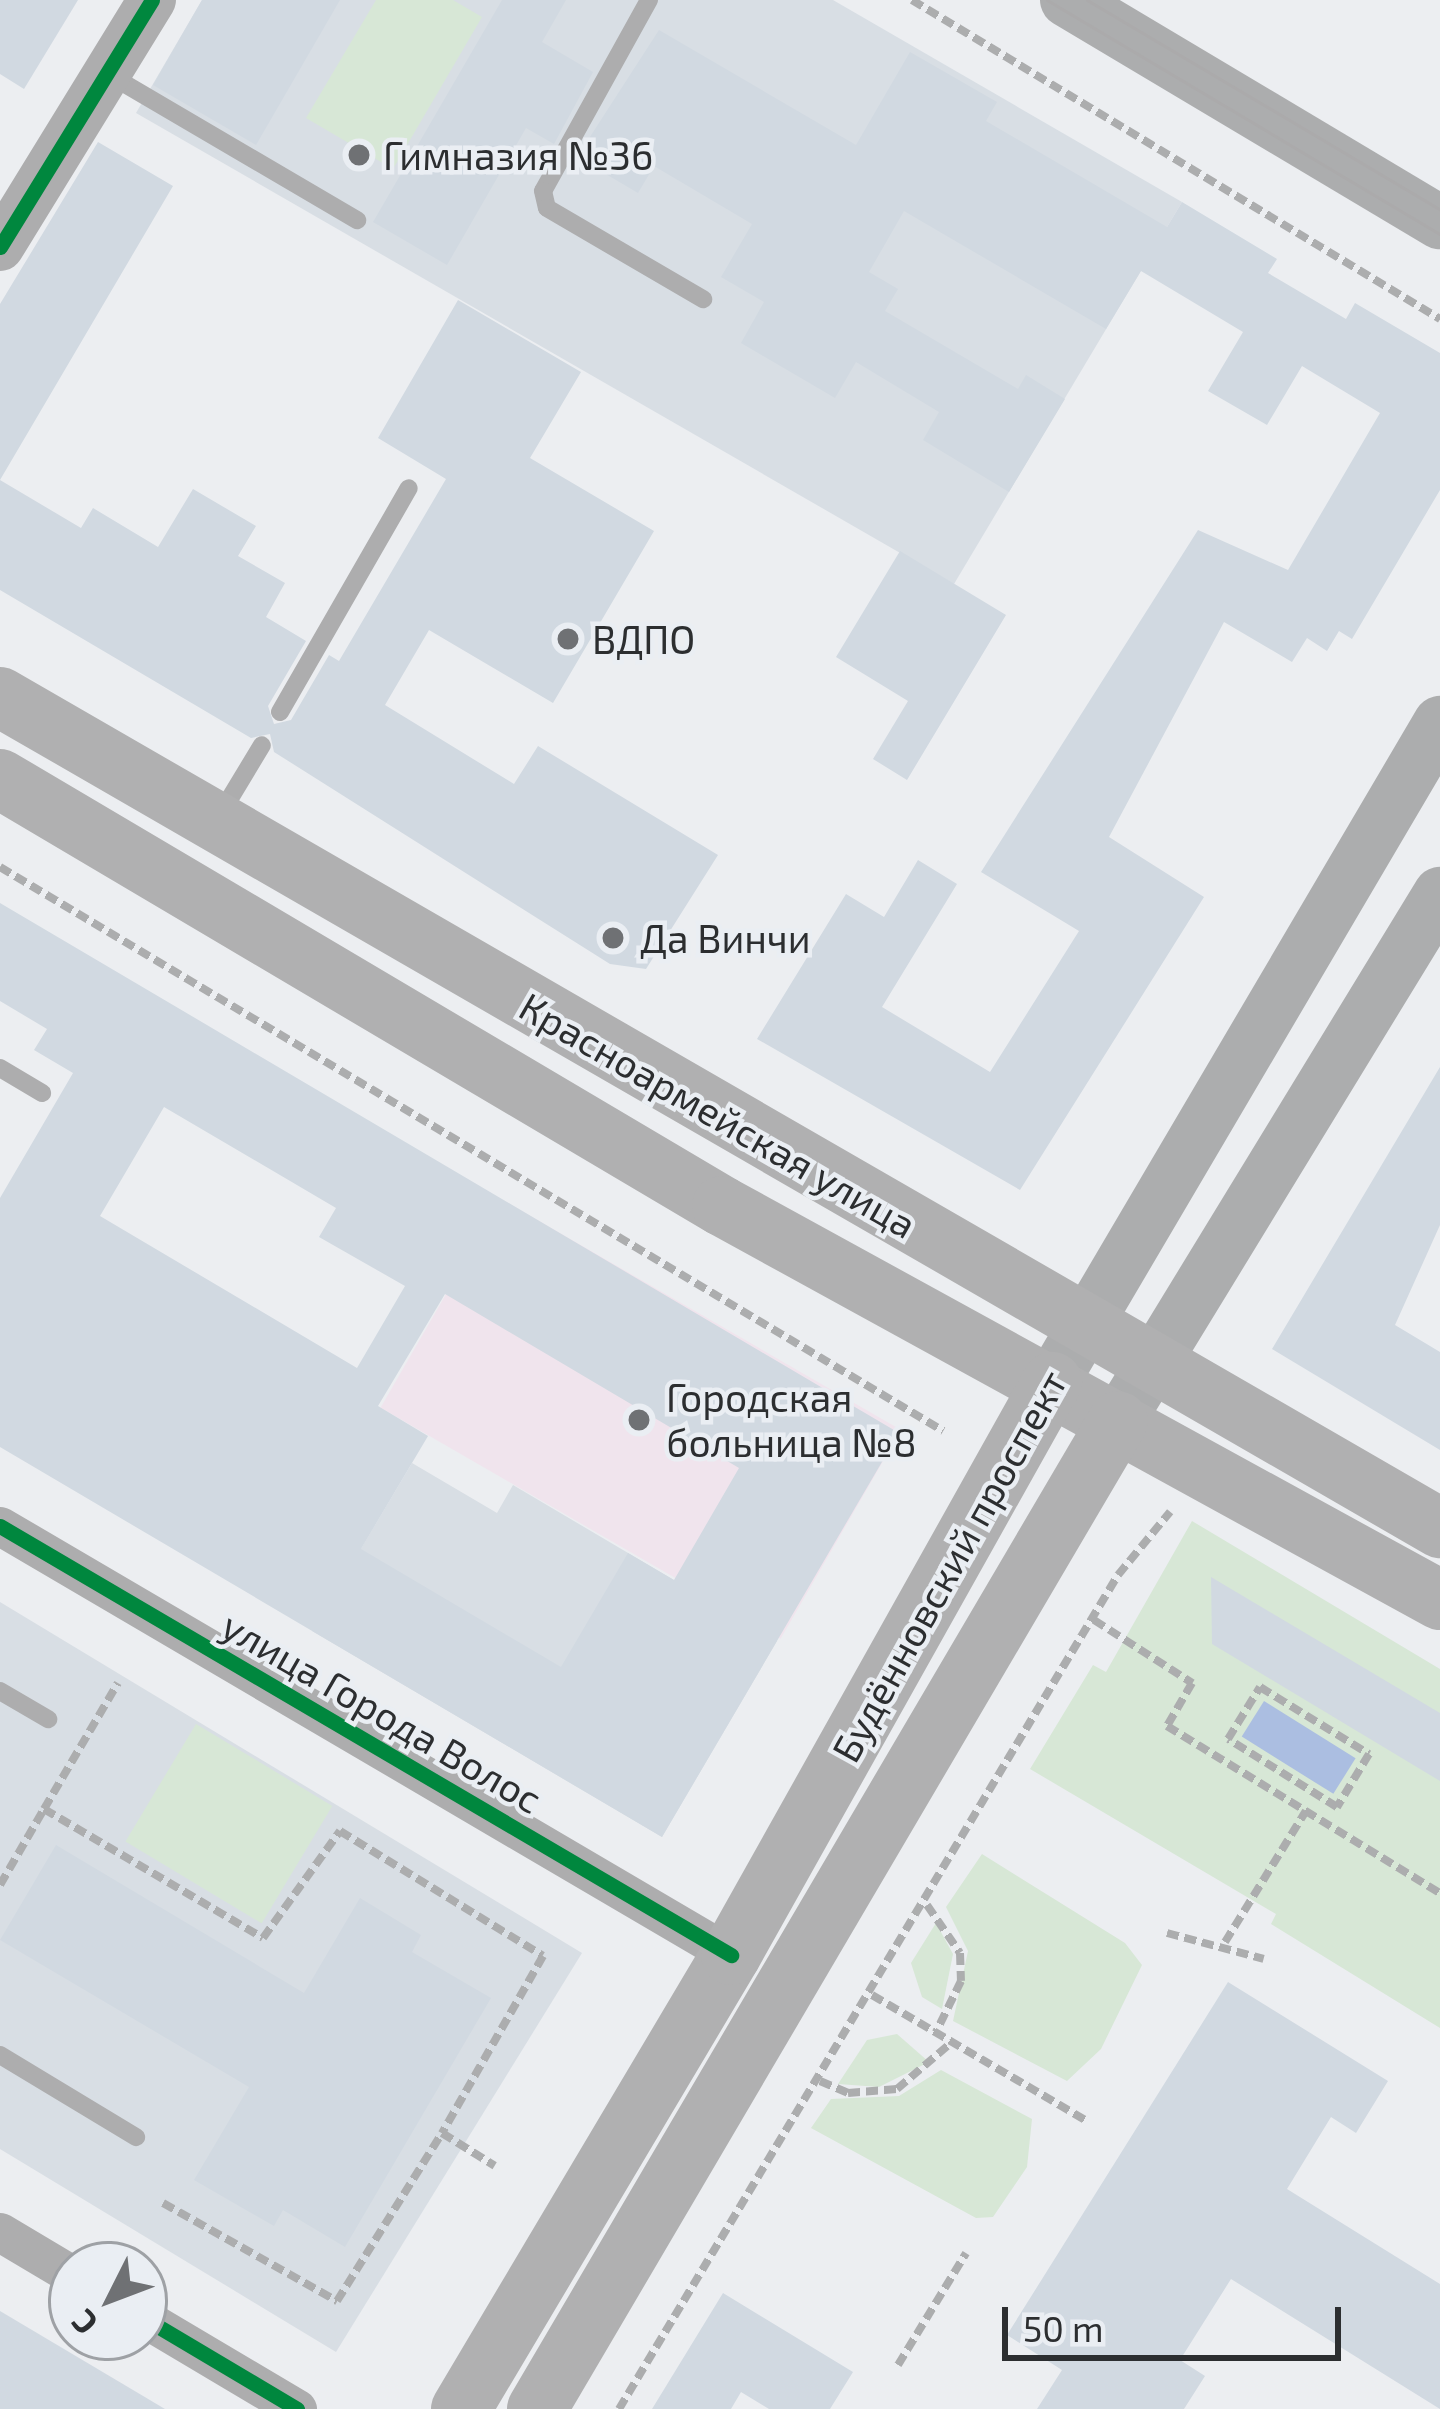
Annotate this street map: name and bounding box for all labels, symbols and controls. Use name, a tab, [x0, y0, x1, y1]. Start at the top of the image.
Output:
place label: Гимназия №36	[383, 132, 653, 178]
marker: Гимназия №36	[346, 142, 372, 168]
place label: ВДПО	[592, 616, 695, 662]
marker: ВДПО	[555, 626, 581, 652]
place label: Да Винчи	[640, 915, 811, 961]
marker: Да Винчи	[597, 922, 629, 954]
street label: Красноармейская улица	[512, 982, 924, 1248]
street label: Будённовский проспект	[822, 1362, 1076, 1770]
place label: Городская больница №8	[666, 1375, 917, 1466]
marker: Городская больница №8	[623, 1404, 655, 1436]
street label: улица Города Волос	[214, 1601, 550, 1823]
north arrow	[48, 2241, 168, 2361]
scale bar	[1008, 2283, 1347, 2357]
text: С	[62, 2302, 105, 2344]
text: 50 m	[1023, 2306, 1104, 2349]

